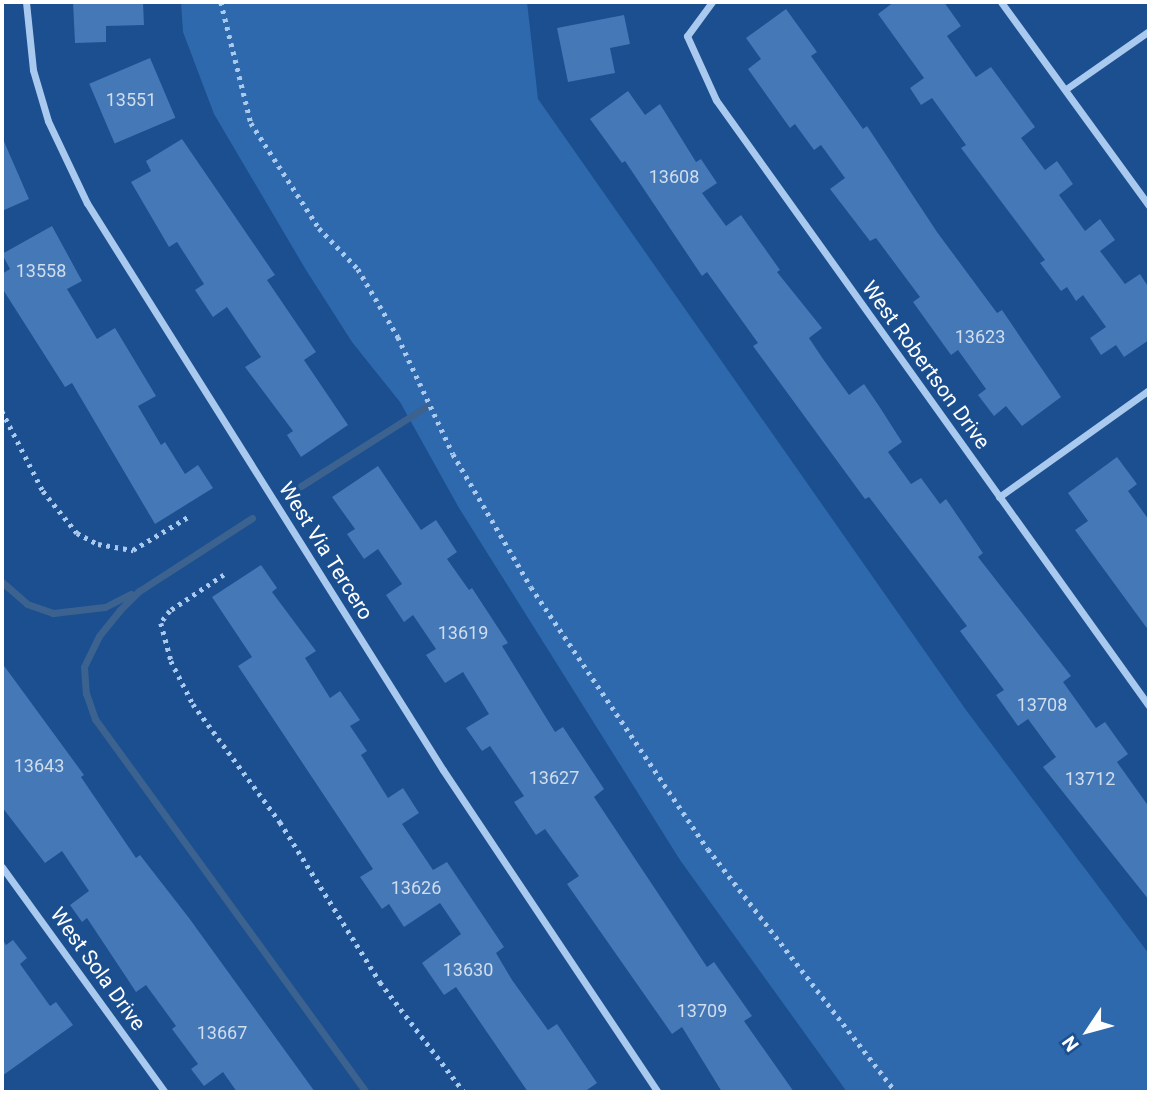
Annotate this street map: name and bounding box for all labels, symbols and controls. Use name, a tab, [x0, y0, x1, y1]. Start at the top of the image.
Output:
house number: 13551	[106, 89, 156, 111]
house number: 13608	[649, 166, 699, 188]
house number: 13558	[16, 260, 66, 282]
street label: West Robertson Drive	[857, 276, 995, 454]
house number: 13623	[955, 326, 1005, 348]
street label: West Via Tercero	[273, 477, 379, 625]
house number: 13619	[438, 622, 488, 644]
house number: 13708	[1017, 694, 1067, 716]
house number: 13643	[14, 755, 64, 777]
house number: 13627	[529, 767, 579, 789]
house number: 13712	[1065, 768, 1115, 790]
house number: 13626	[391, 877, 441, 899]
street label: West Sola Drive	[45, 903, 151, 1035]
house number: 13630	[443, 959, 493, 981]
north arrow	[1053, 996, 1123, 1066]
house number: 13709	[677, 1000, 727, 1022]
house number: 13667	[197, 1022, 247, 1044]
text: N	[1057, 1031, 1084, 1056]

